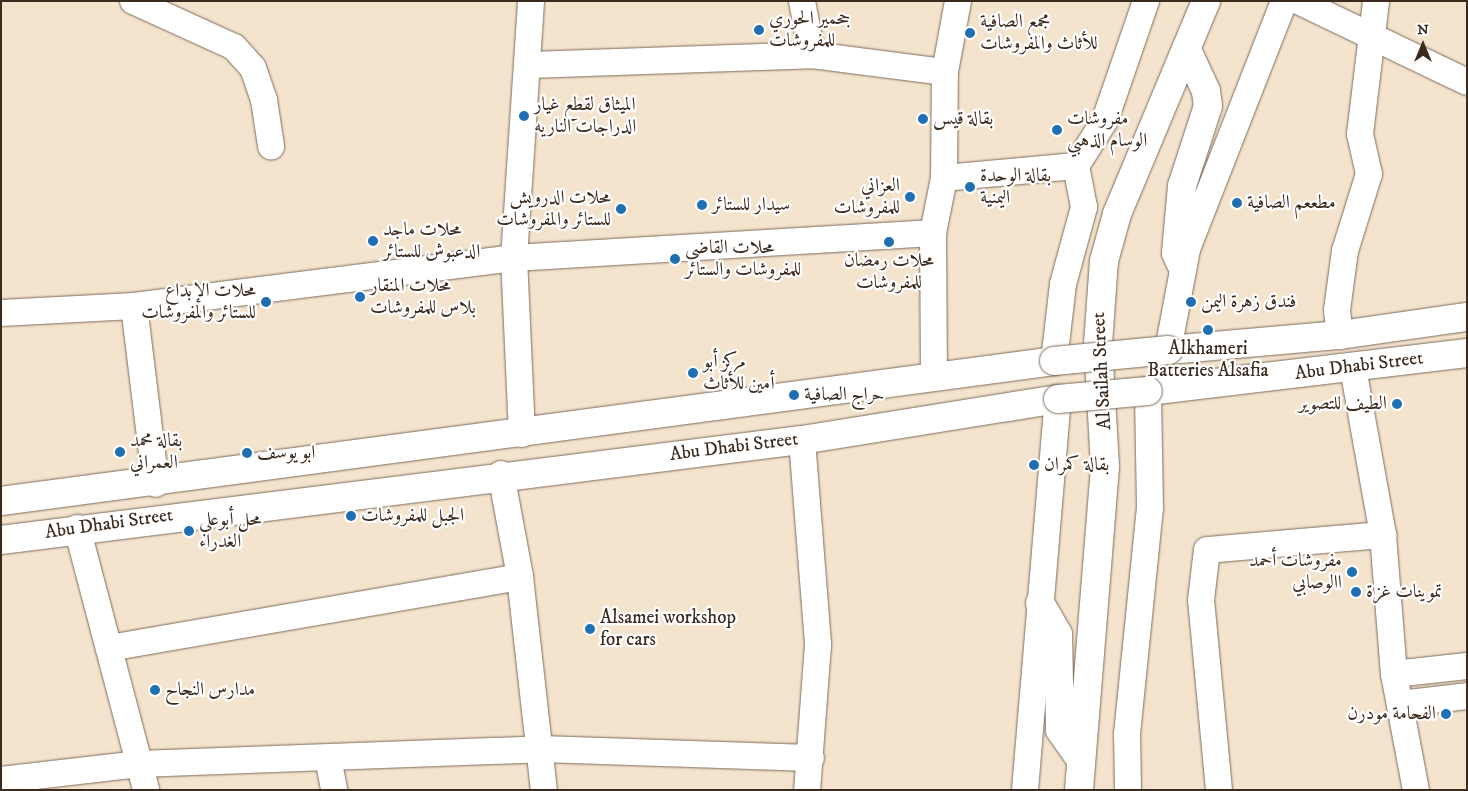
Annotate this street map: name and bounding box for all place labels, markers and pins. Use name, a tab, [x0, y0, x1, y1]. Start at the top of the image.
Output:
place label: جحمير الحوري للمفروشات	[769, 8, 851, 52]
place label: مجمع الصافية للأثاث والمفروشات	[980, 11, 1098, 55]
marker: جحمير الحوري للمفروشات	[753, 24, 765, 36]
marker: مجمع الصافية للأثاث والمفروشات	[964, 27, 976, 39]
place label: الميثاق لقطع غيار الدراجات الناريه	[534, 94, 636, 138]
place label: بقالة قيس	[933, 108, 993, 130]
place label: مفروشات الوسام الذهبي	[1067, 108, 1147, 152]
marker: الميثاق لقطع غيار الدراجات الناريه	[518, 110, 530, 122]
marker: بقالة قيس	[917, 113, 929, 125]
marker: مفروشات الوسام الذهبي	[1051, 124, 1063, 136]
place label: بقالة الوحدة اليمنية	[980, 165, 1051, 209]
place label: العزاني للمفروشات	[834, 175, 900, 219]
marker: بقالة الوحدة اليمنية	[964, 181, 976, 193]
place label: محلات الدرويش للستائر والمفروشات	[496, 187, 611, 231]
marker: العزاني للمفروشات	[904, 191, 916, 203]
place label: مطععم الصافية	[1247, 192, 1336, 214]
place label: سيدار للستائر	[712, 194, 790, 216]
marker: مطععم الصافية	[1231, 197, 1243, 209]
marker: سيدار للستائر	[696, 199, 708, 211]
marker: محلات الدرويش للستائر والمفروشات	[615, 203, 627, 215]
place label: محلات ماجد الدعبوش للستائر	[383, 219, 480, 263]
marker: محلات ماجد الدعبوش للستائر	[367, 235, 379, 247]
marker: محلات رمضان للمفروشات	[883, 236, 895, 248]
place label: محلات القاضي للمفروشات والستائر	[685, 237, 801, 281]
place label: محلات رمضان للمفروشات	[844, 250, 934, 294]
marker: محلات القاضي للمفروشات والستائر	[669, 253, 681, 265]
place label: محلات المنقار بلاس للمفروشات	[370, 275, 476, 319]
place label: محلات الإبداع للستائر والمفروشات	[141, 280, 256, 324]
marker: محلات المنقار بلاس للمفروشات	[354, 291, 366, 303]
place label: فندق زهرة اليمن	[1201, 291, 1296, 313]
marker: محلات الإبداع للستائر والمفروشات	[260, 296, 272, 308]
marker: فندق زهرة اليمن	[1185, 296, 1197, 308]
marker: Alkhameri Batteries Alsafia	[1202, 324, 1214, 336]
place label: Alkhameri Batteries Alsafia	[1147, 338, 1269, 382]
place label: مركز أبو أمين للأثاث	[703, 351, 775, 395]
marker: مركز أبو أمين للأثاث	[687, 367, 699, 379]
place label: حراج الصافية	[804, 384, 884, 406]
marker: حراج الصافية	[788, 389, 800, 401]
place label: الطيف للتصوير	[1299, 393, 1387, 415]
marker: الطيف للتصوير	[1391, 398, 1403, 410]
place label: بقالة محمد العمراني	[130, 430, 182, 474]
place label: ابو يوسف	[257, 442, 315, 464]
marker: بقالة محمد العمراني	[114, 446, 126, 458]
marker: ابو يوسف	[241, 447, 253, 459]
place label: بقالة كمران	[1044, 454, 1109, 476]
marker: بقالة كمران	[1028, 459, 1040, 471]
place label: الجبل للمفروشات	[361, 505, 464, 527]
place label: محل أبوعلي الغدراء	[199, 509, 261, 553]
marker: الجبل للمفروشات	[345, 510, 357, 522]
marker: محل أبوعلي الغدراء	[183, 525, 195, 537]
place label: مفروشات أحمد االوصابي	[1249, 550, 1342, 594]
marker: مفروشات أحمد االوصابي	[1346, 566, 1358, 578]
place label: تموينات غزة	[1366, 581, 1442, 603]
marker: تموينات غزة	[1350, 586, 1362, 598]
place label: Alsamei workshop for cars	[600, 607, 736, 651]
marker: Alsamei workshop for cars	[584, 623, 596, 635]
place label: مدارس النجاح	[165, 679, 255, 701]
marker: مدارس النجاح	[149, 684, 161, 696]
place label: الفحامة مودرن	[1347, 703, 1436, 725]
marker: الفحامة مودرن	[1440, 708, 1452, 720]

